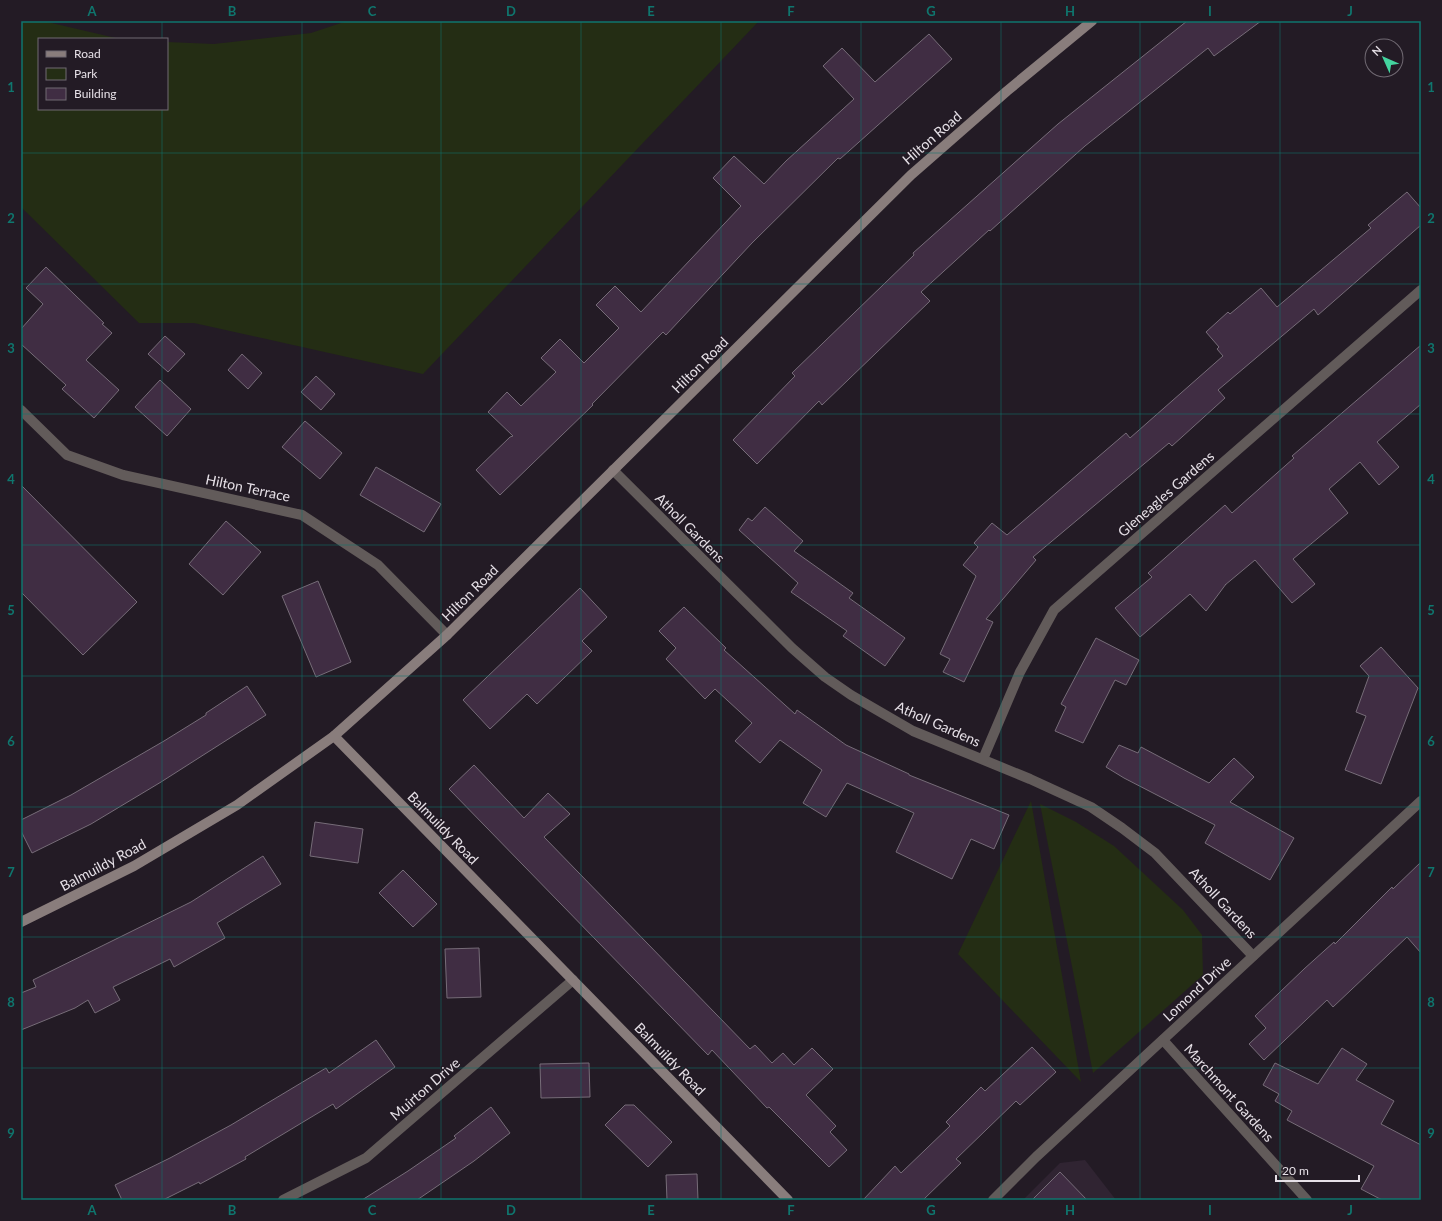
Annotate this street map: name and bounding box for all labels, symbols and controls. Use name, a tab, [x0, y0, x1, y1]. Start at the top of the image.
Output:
text: A	[86, 3, 97, 19]
text: B	[228, 3, 237, 19]
text: C	[368, 3, 377, 19]
text: D	[506, 3, 516, 19]
text: E	[647, 3, 655, 19]
text: F	[787, 3, 795, 19]
text: G	[926, 3, 936, 19]
text: H	[1065, 3, 1075, 19]
text: I	[1208, 3, 1212, 19]
text: J	[1347, 3, 1353, 19]
legend	[38, 38, 168, 110]
north arrow	[1364, 38, 1404, 78]
text: N	[1369, 43, 1384, 58]
text: Road	[74, 46, 101, 61]
text: Park	[74, 66, 98, 81]
text: 1	[7, 79, 15, 95]
text: 1	[1427, 79, 1435, 95]
text: Building	[74, 86, 117, 101]
street label: Hilton Road	[899, 107, 965, 168]
text: 2	[7, 210, 15, 226]
text: 2	[1427, 210, 1435, 226]
street label: Hilton Road	[668, 333, 731, 396]
text: 3	[7, 340, 15, 356]
text: 3	[1427, 340, 1435, 356]
street label: Gleneagles Gardens	[1114, 447, 1217, 540]
street label: Hilton Terrace	[204, 470, 292, 505]
text: 4	[7, 471, 15, 487]
text: 4	[1427, 471, 1435, 487]
street label: Atholl Gardens	[652, 489, 729, 566]
street label: Hilton Road	[438, 561, 501, 624]
text: 5	[7, 602, 15, 618]
text: 5	[1427, 602, 1435, 618]
street label: Atholl Gardens	[893, 697, 983, 750]
text: 6	[7, 733, 15, 749]
text: 6	[1427, 733, 1435, 749]
street label: Balmuildy Road	[404, 788, 482, 868]
street label: Balmuildy Road	[57, 835, 148, 894]
text: 7	[7, 864, 15, 880]
street label: Atholl Gardens	[1186, 864, 1261, 942]
text: 7	[1427, 864, 1435, 880]
street label: Lomond Drive	[1159, 953, 1234, 1024]
text: 8	[7, 994, 15, 1010]
text: 8	[1427, 994, 1435, 1010]
street label: Balmuildy Road	[631, 1019, 709, 1099]
street label: Marchmont Gardens	[1181, 1040, 1278, 1145]
street label: Muirton Drive	[386, 1054, 463, 1124]
text: 9	[7, 1125, 15, 1141]
text: 9	[1427, 1125, 1435, 1141]
scale bar	[1276, 1157, 1359, 1183]
text: 20 m	[1282, 1163, 1309, 1178]
text: A	[86, 1202, 97, 1218]
text: B	[228, 1202, 237, 1218]
text: C	[368, 1202, 377, 1218]
text: D	[506, 1202, 516, 1218]
text: E	[647, 1202, 655, 1218]
text: F	[787, 1202, 795, 1218]
text: G	[926, 1202, 936, 1218]
text: H	[1065, 1202, 1075, 1218]
text: I	[1208, 1202, 1212, 1218]
text: J	[1347, 1202, 1353, 1218]

